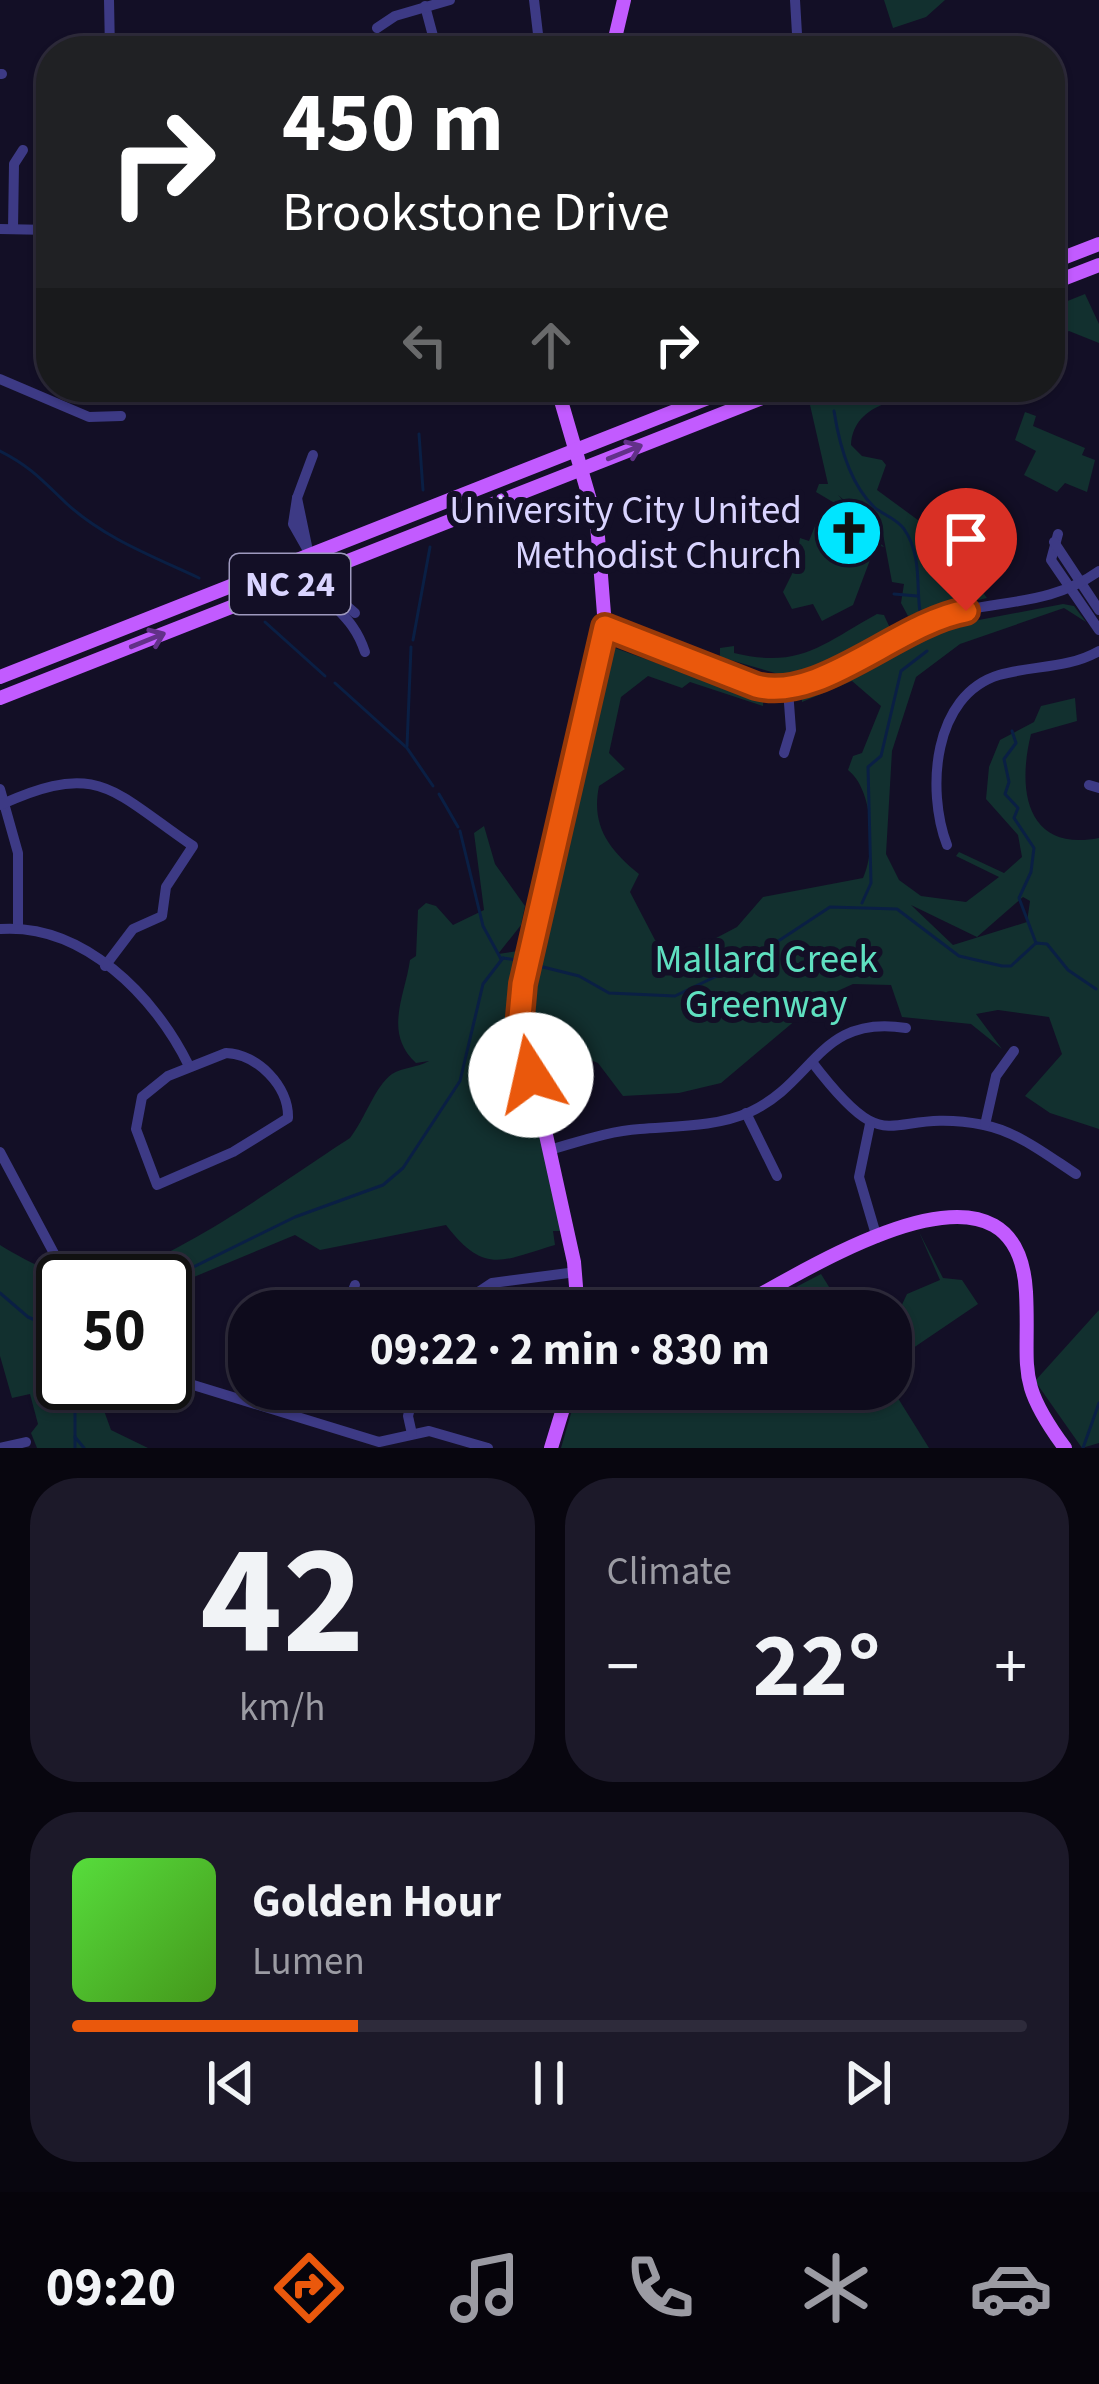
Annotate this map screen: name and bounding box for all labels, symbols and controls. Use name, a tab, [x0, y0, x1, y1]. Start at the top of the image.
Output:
text: 450 m	[282, 64, 504, 184]
icon: right	[84, 84, 240, 240]
text: Brookstone Drive	[282, 175, 670, 252]
icon: left	[392, 312, 458, 378]
icon: ahead	[518, 312, 584, 378]
icon: right	[644, 312, 710, 378]
one-way arrow	[606, 440, 643, 461]
place label: University City United Methodist Church	[449, 483, 802, 584]
pin	[915, 488, 1017, 611]
church icon: University City United Methodist Church	[814, 498, 884, 568]
icon: arrive	[933, 506, 999, 572]
road number: NC 24	[230, 554, 350, 614]
one-way arrow	[128, 628, 165, 649]
park label: Mallard Creek Greenway	[654, 932, 878, 1033]
position arrow	[468, 1012, 594, 1138]
speed limit sign: 50	[36, 1254, 192, 1410]
text: 09:22 · 2 min · 830 m	[370, 1318, 770, 1382]
text: 42	[200, 1491, 365, 1713]
text: Climate	[607, 1544, 732, 1600]
text: 22°	[753, 1603, 881, 1731]
text: −	[607, 1620, 639, 1714]
text: +	[994, 1620, 1027, 1714]
text: km/h	[239, 1680, 326, 1736]
text: Golden Hour	[252, 1870, 501, 1934]
text: Lumen	[252, 1934, 365, 1990]
icon: previous	[198, 2050, 264, 2116]
icon: pause	[516, 2050, 582, 2116]
icon: next	[835, 2050, 901, 2116]
icon: directions	[267, 2246, 351, 2330]
icon: music	[443, 2246, 527, 2330]
icon: phone	[618, 2246, 702, 2330]
icon: climate	[794, 2246, 878, 2330]
icon: car	[969, 2246, 1053, 2330]
text: 09:20	[46, 2250, 176, 2327]

